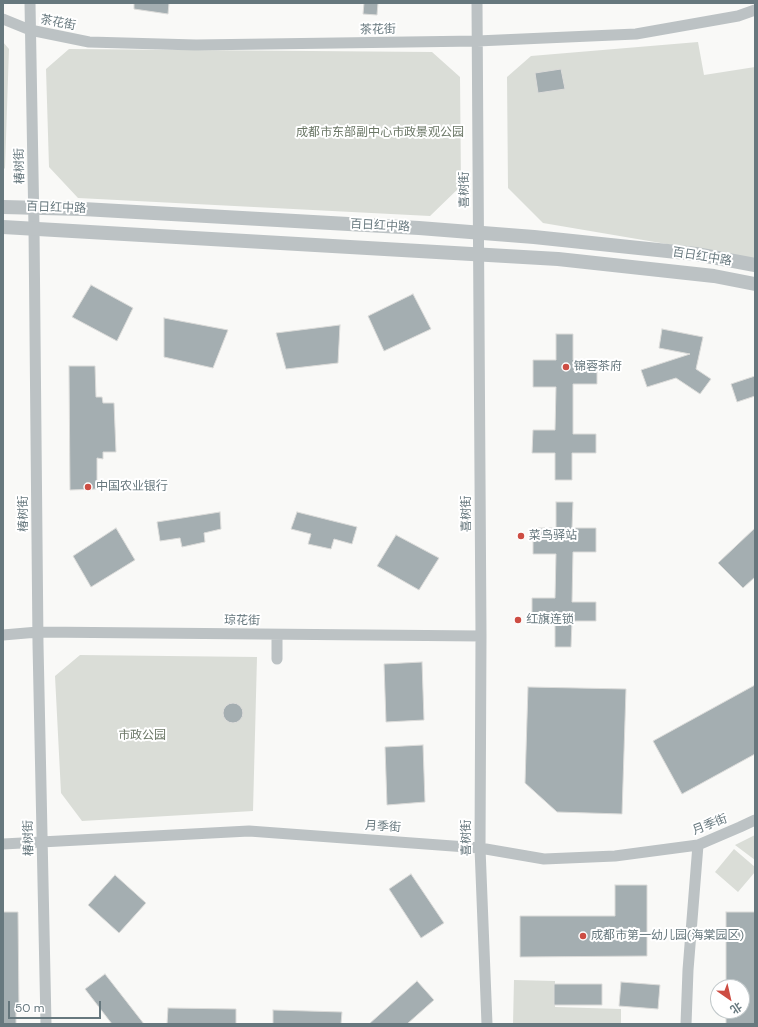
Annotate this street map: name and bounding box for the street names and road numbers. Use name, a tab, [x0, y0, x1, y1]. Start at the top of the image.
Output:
street label: 茶花街	[39, 12, 77, 34]
street label: 茶花街	[360, 22, 396, 38]
street label: 椿树街	[12, 148, 28, 184]
street label: 喜树街	[458, 172, 472, 208]
street label: 百日红中路	[26, 200, 86, 216]
street label: 百日红中路	[350, 217, 410, 235]
street label: 百日红中路	[671, 245, 733, 269]
street label: 椿树街	[17, 496, 31, 532]
street label: 喜树街	[460, 496, 474, 532]
street label: 琼花街	[224, 613, 260, 629]
street label: 月季街	[691, 812, 729, 838]
street label: 月季街	[365, 819, 401, 835]
street label: 椿树街	[21, 820, 37, 856]
street label: 喜树街	[460, 820, 474, 856]

